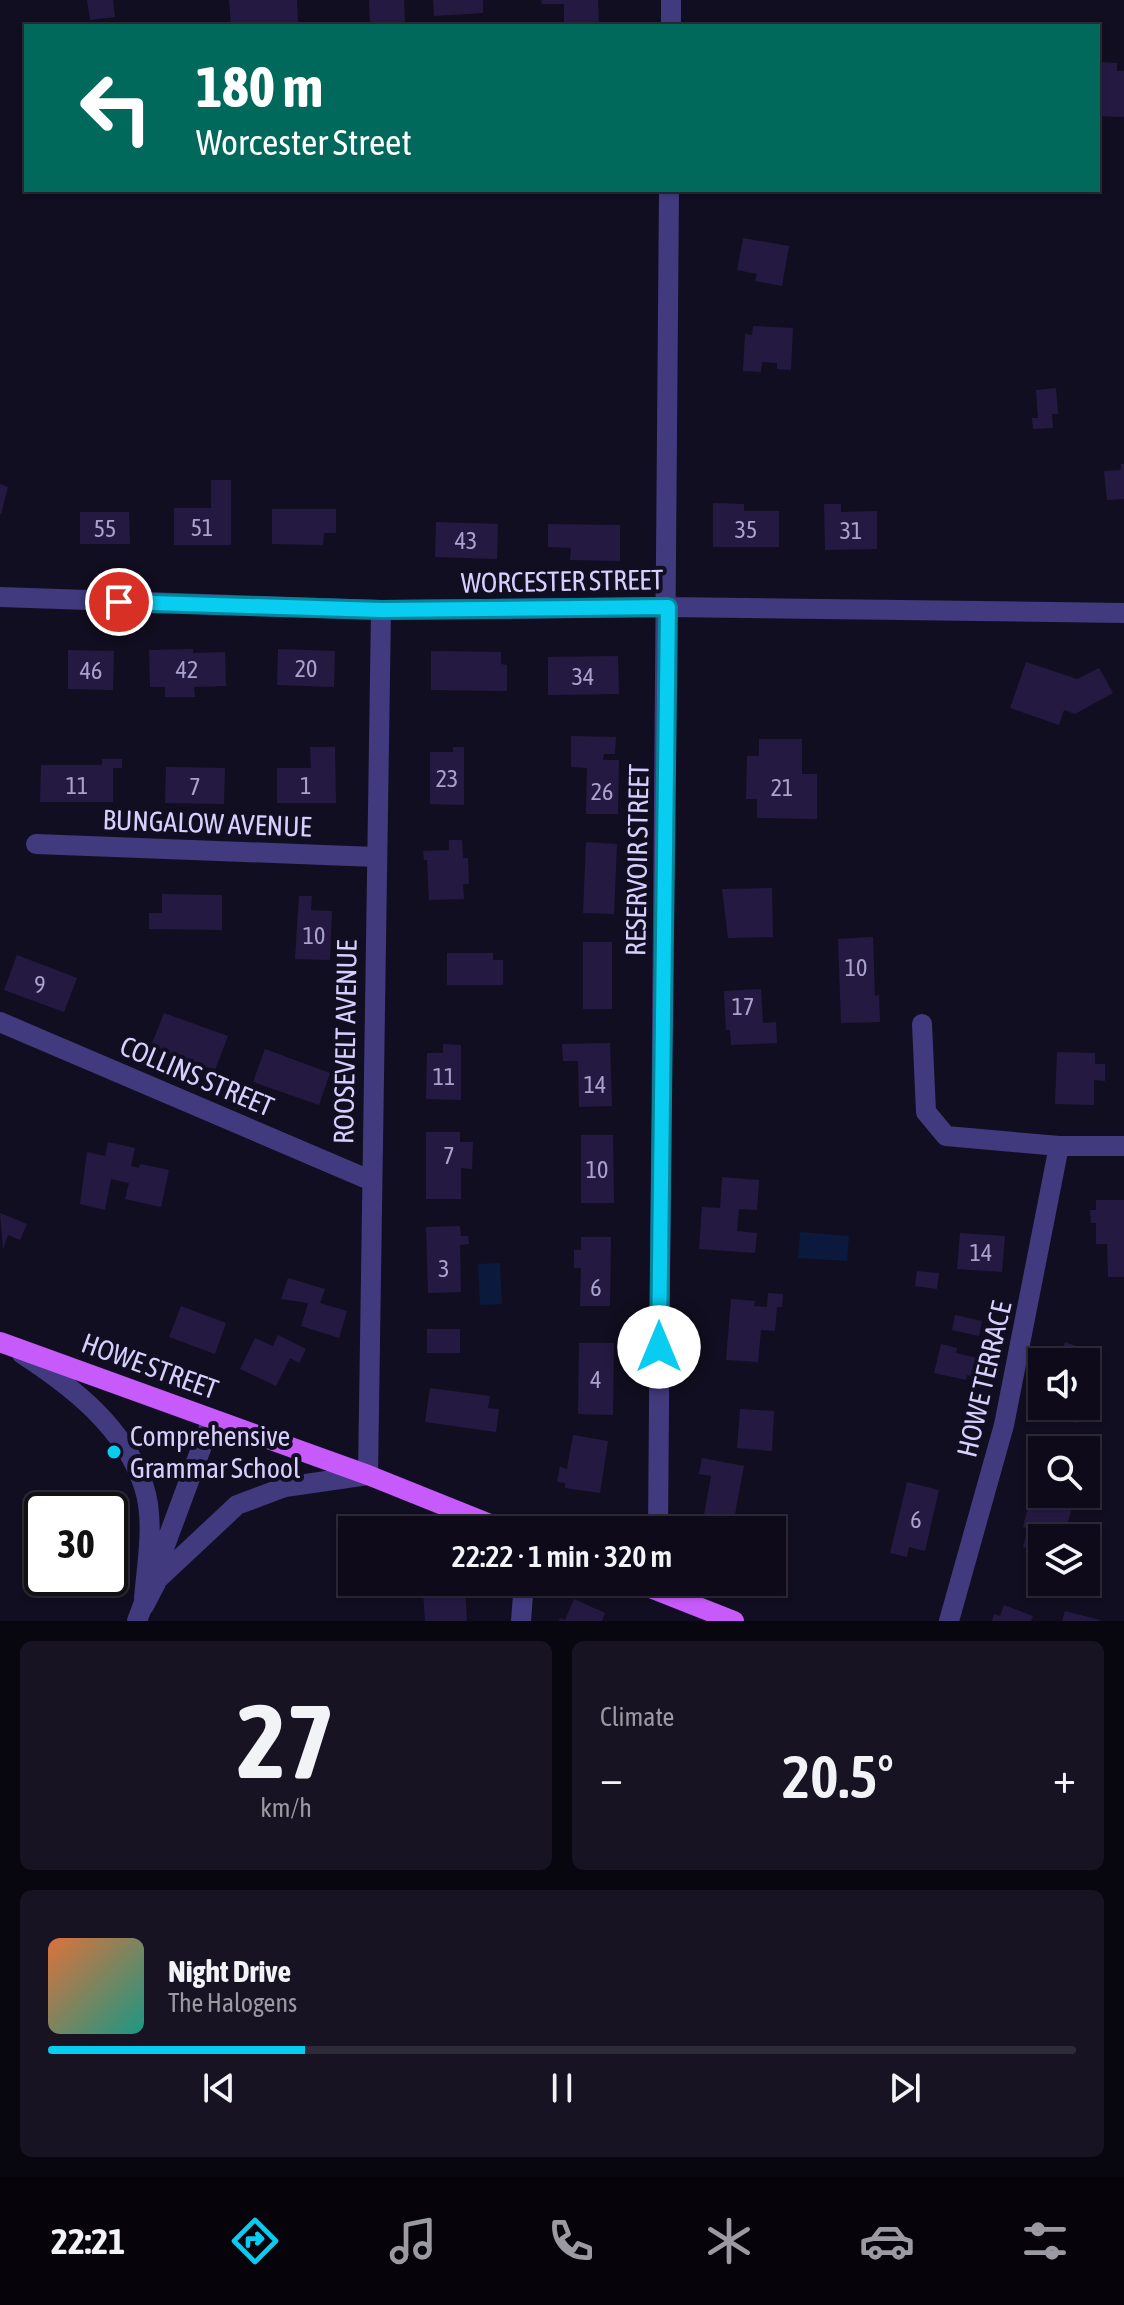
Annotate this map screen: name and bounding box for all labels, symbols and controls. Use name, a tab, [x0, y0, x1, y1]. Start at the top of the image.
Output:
text: 180 m	[196, 55, 323, 119]
icon: left	[64, 56, 168, 160]
text: Worcester Street	[196, 121, 412, 163]
house number: 51	[191, 514, 213, 541]
house number: 55	[94, 515, 116, 542]
house number: 35	[735, 516, 757, 543]
house number: 31	[840, 517, 862, 544]
house number: 43	[455, 527, 477, 554]
street label: WORCESTER STREET	[460, 563, 664, 599]
pin	[85, 568, 153, 636]
icon: arrive	[97, 580, 141, 624]
house number: 20	[295, 655, 317, 682]
house number: 42	[176, 656, 198, 683]
house number: 46	[80, 657, 102, 684]
house number: 34	[572, 663, 594, 690]
street label: RESERVOIR STREET	[619, 764, 655, 956]
house number: 23	[436, 765, 458, 792]
house number: 11	[66, 772, 88, 799]
house number: 1	[300, 772, 312, 799]
house number: 7	[189, 773, 201, 800]
house number: 21	[771, 774, 793, 801]
house number: 26	[591, 778, 613, 805]
street label: BUNGALOW AVENUE	[102, 803, 312, 843]
house number: 10	[303, 922, 325, 949]
street label: ROOSEVELT AVENUE	[327, 940, 363, 1144]
house number: 10	[845, 954, 867, 981]
house number: 9	[34, 971, 46, 998]
house number: 17	[732, 993, 754, 1020]
street label: COLLINS STREET	[115, 1029, 279, 1123]
house number: 11	[433, 1063, 455, 1090]
house number: 14	[584, 1071, 606, 1098]
house number: 7	[443, 1142, 455, 1169]
house number: 10	[586, 1156, 608, 1183]
house number: 14	[970, 1239, 992, 1266]
house number: 3	[438, 1255, 450, 1282]
house number: 6	[590, 1274, 602, 1301]
street label: HOWE TERRACE	[951, 1298, 1017, 1460]
position arrow	[617, 1305, 701, 1389]
street label: HOWE STREET	[78, 1327, 222, 1405]
map controls	[1028, 1348, 1100, 1596]
button: sound	[1028, 1348, 1100, 1420]
house number: 4	[590, 1366, 602, 1393]
place label: Comprehensive Grammar School	[130, 1420, 301, 1484]
button: search	[1028, 1436, 1100, 1508]
marker: Comprehensive Grammar School	[105, 1443, 123, 1461]
speed limit sign: 30	[24, 1492, 128, 1596]
house number: 6	[910, 1506, 922, 1533]
button: layers	[1028, 1524, 1100, 1596]
text: 22:22 · 1 min · 320 m	[452, 1539, 672, 1573]
text: 27	[237, 1681, 335, 1800]
text: Climate	[600, 1702, 674, 1732]
text: 20.5°	[782, 1742, 894, 1811]
text: −	[600, 1752, 623, 1802]
text: +	[1053, 1752, 1076, 1802]
text: km/h	[260, 1793, 312, 1823]
text: Night Drive	[168, 1954, 291, 1988]
text: The Halogens	[168, 1988, 297, 2018]
icon: previous	[197, 2066, 241, 2110]
icon: pause	[540, 2066, 584, 2110]
icon: next	[883, 2066, 927, 2110]
icon: directions	[227, 2213, 283, 2269]
icon: music	[385, 2213, 441, 2269]
icon: phone	[543, 2213, 599, 2269]
icon: climate	[701, 2213, 757, 2269]
icon: car	[859, 2213, 915, 2269]
icon: filters	[1017, 2213, 1073, 2269]
text: 22:21	[51, 2220, 125, 2262]

